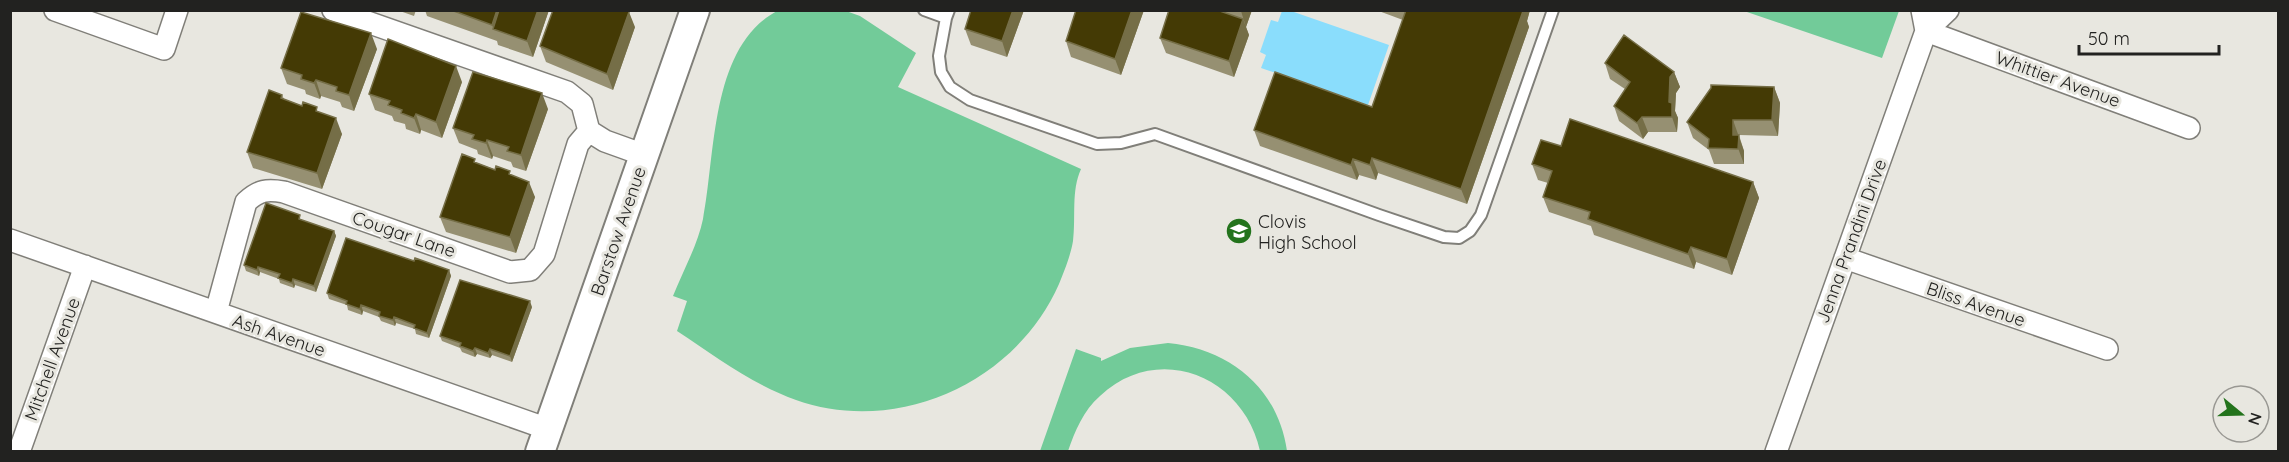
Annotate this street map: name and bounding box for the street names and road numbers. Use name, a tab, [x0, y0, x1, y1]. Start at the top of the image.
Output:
street label: Whittier Avenue	[1992, 46, 2124, 112]
street label: Jenna Prandini Drive	[1811, 156, 1891, 326]
street label: Barstow Avenue	[585, 163, 651, 299]
street label: Cougar Lane	[349, 206, 459, 262]
street label: Bliss Avenue	[1924, 276, 2028, 332]
street label: Mitchell Avenue	[19, 294, 85, 424]
street label: Ash Avenue	[229, 308, 329, 362]

